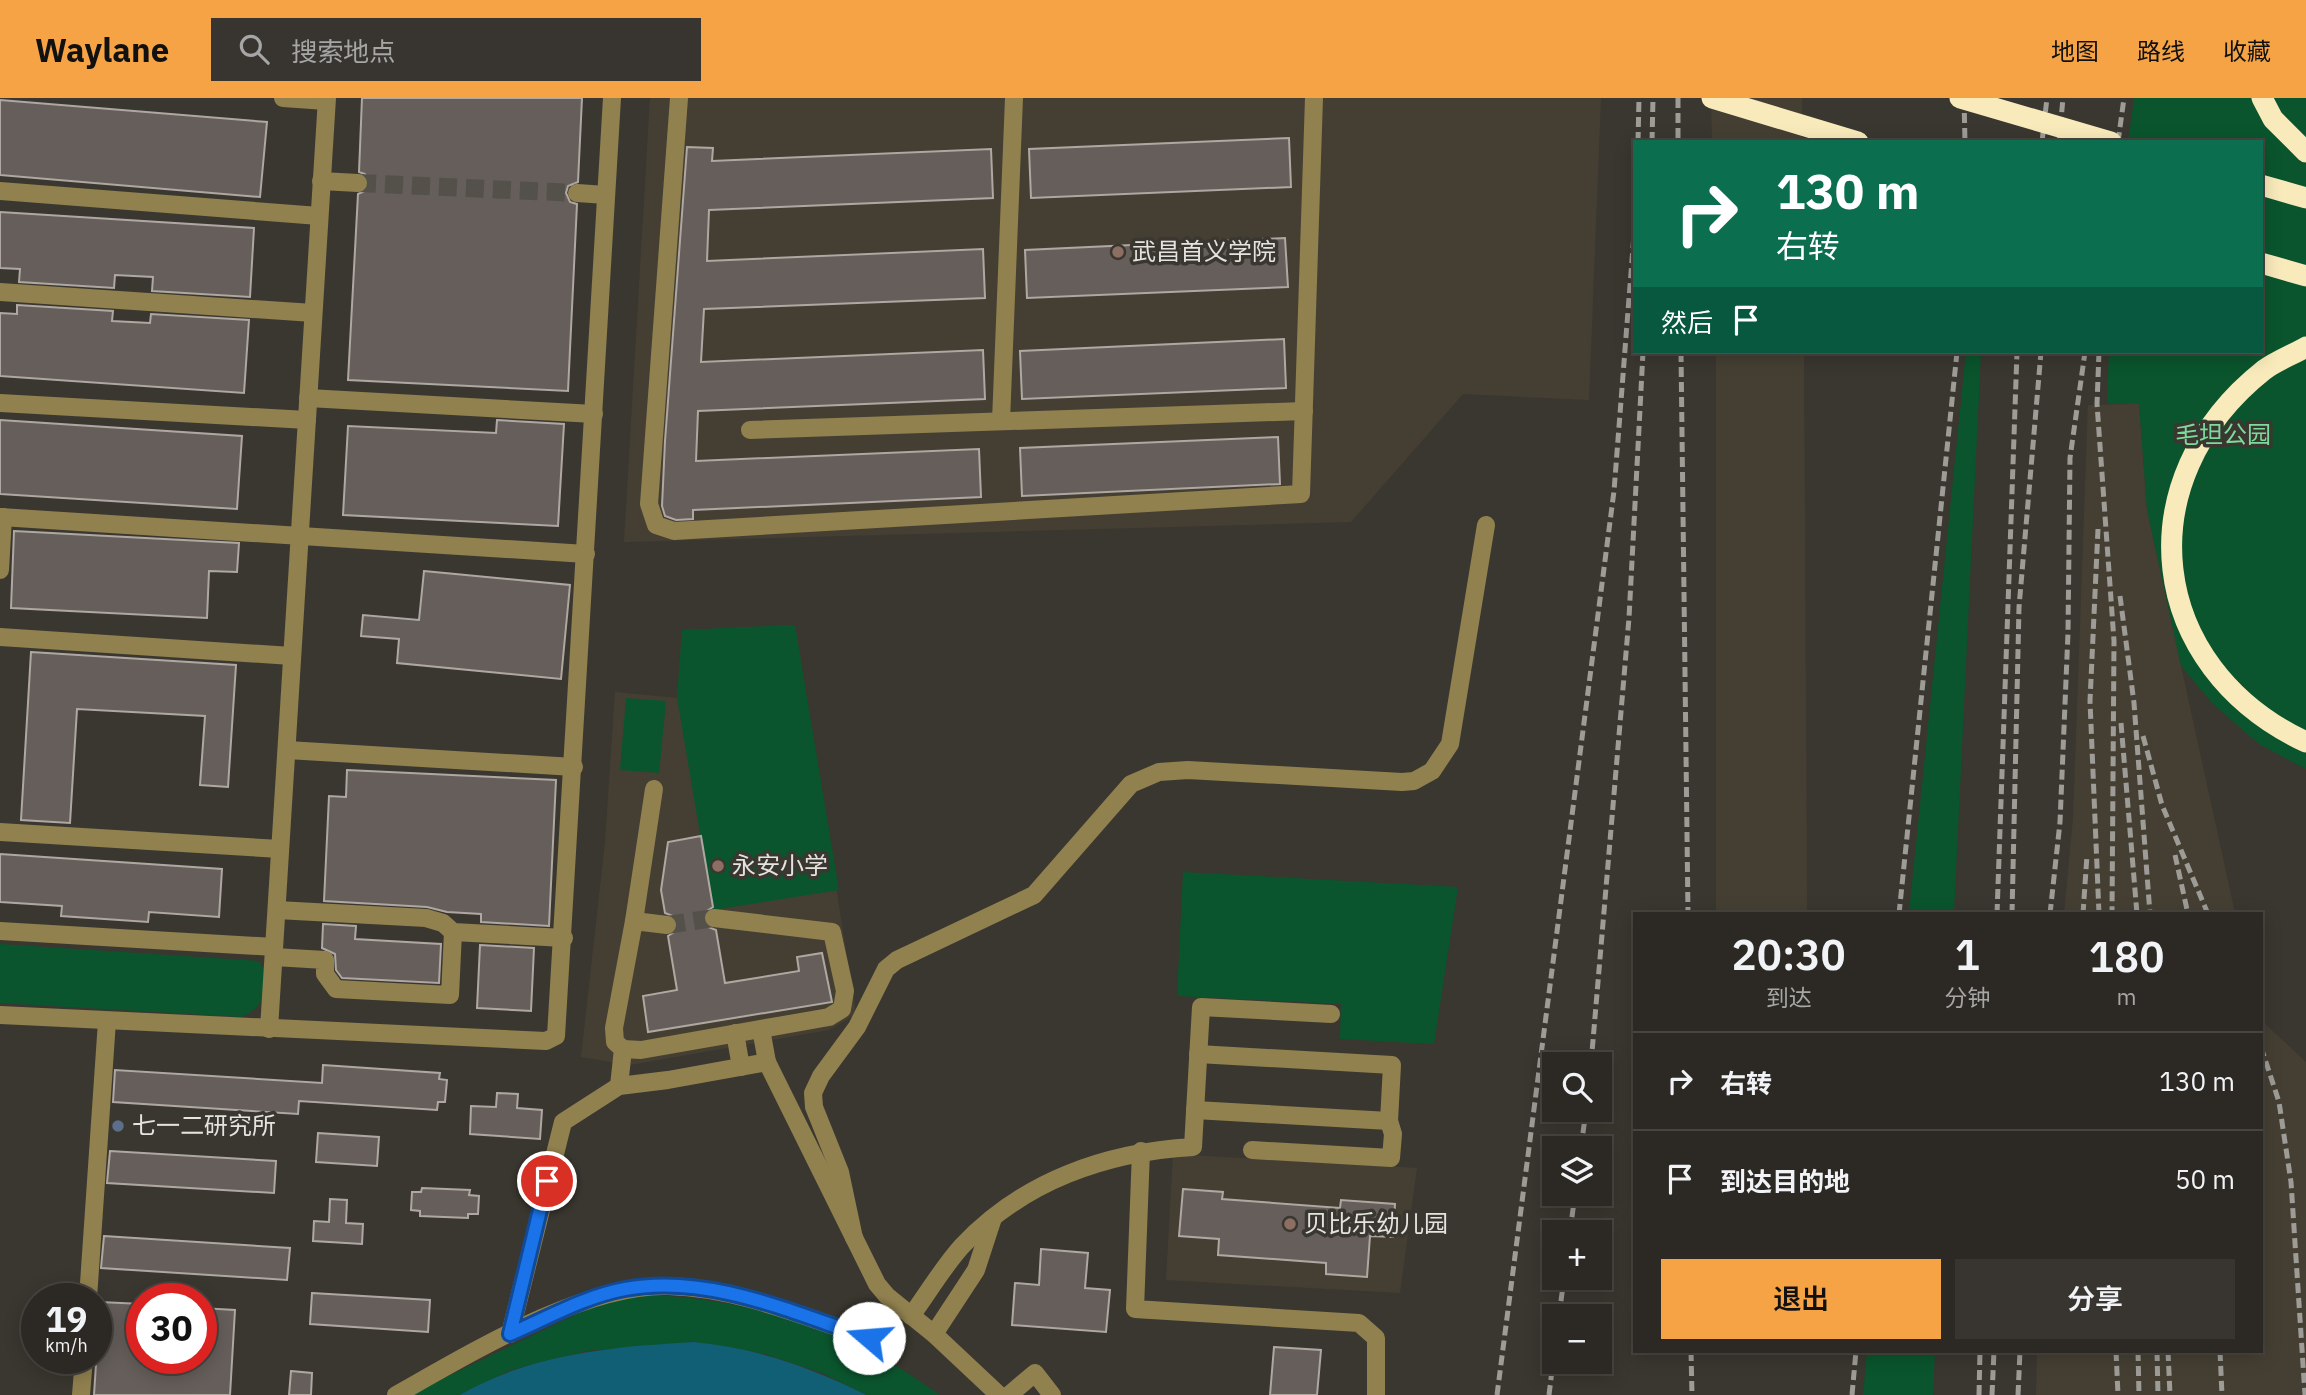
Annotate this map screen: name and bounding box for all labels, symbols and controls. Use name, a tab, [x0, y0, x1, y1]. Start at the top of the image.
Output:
search box	[211, 18, 701, 81]
text: Waylane	[35, 28, 169, 71]
icon: search	[235, 30, 273, 68]
text: 搜索地点	[291, 34, 395, 68]
text: 地图	[2051, 35, 2099, 67]
text: 路线	[2137, 35, 2185, 67]
text: 收藏	[2223, 35, 2271, 67]
text: 130 m	[1776, 159, 1920, 222]
icon: right	[1661, 168, 1752, 259]
text: 右转	[1776, 225, 1840, 267]
place label: 武昌首义学院	[1132, 235, 1276, 267]
marker: 武昌首义学院	[1110, 244, 1126, 260]
icon: arrive	[1727, 301, 1765, 339]
text: 然后	[1661, 305, 1713, 339]
park label: 毛坦公园	[2175, 418, 2271, 450]
place label: 永安小学	[732, 849, 828, 881]
marker: 永安小学	[710, 858, 726, 874]
text: 20:30	[1732, 927, 1846, 982]
text: 1	[1955, 927, 1980, 982]
text: 180	[2089, 929, 2164, 984]
text: m	[2117, 981, 2137, 1011]
text: 到达	[1766, 982, 1812, 1012]
text: 分钟	[1944, 982, 1990, 1012]
map controls	[1542, 1052, 1612, 1374]
button: search	[1542, 1052, 1612, 1122]
icon: right	[1661, 1062, 1699, 1100]
text: 130 m	[2159, 1064, 2235, 1098]
text: 右转	[1720, 1066, 1772, 1100]
place label: 七一二研究所	[132, 1109, 276, 1141]
marker: 七一二研究所	[110, 1118, 126, 1134]
button: layers	[1542, 1136, 1612, 1206]
pin	[517, 1151, 577, 1211]
icon: arrive	[1661, 1160, 1699, 1198]
icon: arrive	[528, 1162, 566, 1200]
text: 50 m	[2175, 1162, 2235, 1196]
text: 到达目的地	[1720, 1164, 1850, 1198]
place label: 贝比乐幼儿园	[1304, 1207, 1448, 1239]
marker: 贝比乐幼儿园	[1282, 1216, 1298, 1232]
button: +	[1542, 1220, 1612, 1290]
button: 退出	[1661, 1259, 1941, 1339]
button: 分享	[1955, 1259, 2235, 1339]
speed limit sign: 30	[126, 1283, 217, 1374]
text: 19	[45, 1296, 88, 1342]
position arrow	[832, 1301, 906, 1375]
button: −	[1542, 1304, 1612, 1374]
text: km/h	[45, 1334, 88, 1357]

